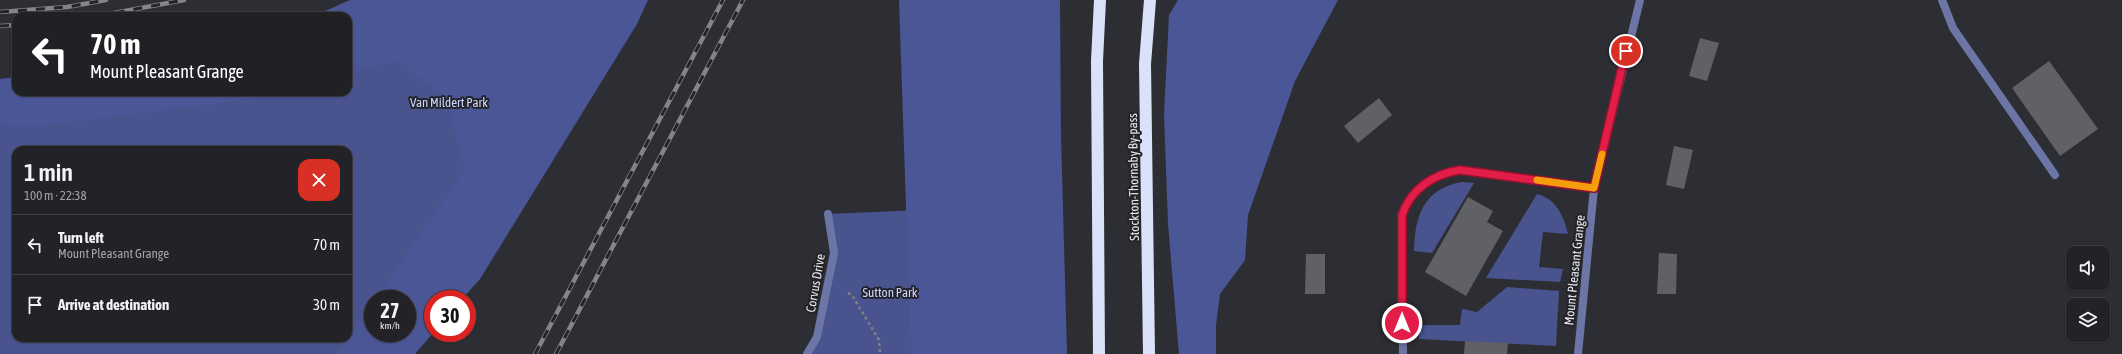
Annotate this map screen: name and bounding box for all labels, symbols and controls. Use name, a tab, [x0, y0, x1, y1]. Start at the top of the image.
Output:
icon: left	[24, 28, 76, 80]
text: 70 m	[90, 28, 140, 60]
pin	[1609, 34, 1643, 68]
icon: arrive	[1615, 40, 1637, 62]
text: Mount Pleasant Grange	[90, 61, 244, 82]
park label: Van Mildert Park	[410, 95, 488, 110]
street label: Stockton-Thornaby By-pass	[1125, 113, 1142, 241]
text: 1 min	[24, 159, 73, 186]
button: close	[298, 159, 340, 201]
text: 100 m · 22:38	[24, 188, 87, 203]
street label: Mount Pleasant Grange	[1561, 214, 1588, 326]
text: Turn left	[58, 229, 104, 246]
icon: left	[24, 234, 46, 256]
text: 70 m	[313, 236, 340, 253]
text: Mount Pleasant Grange	[58, 246, 169, 261]
map controls	[2066, 246, 2110, 342]
button: sound	[2066, 246, 2110, 290]
street label: Corvus Drive	[803, 253, 828, 313]
park label: Sutton Park	[862, 285, 918, 300]
speed limit sign: 30	[424, 290, 476, 342]
icon: arrive	[24, 294, 46, 316]
text: Arrive at destination	[58, 296, 169, 313]
text: 30 m	[313, 296, 340, 313]
button: layers	[2066, 298, 2110, 342]
text: 27	[381, 299, 399, 322]
position arrow	[1381, 302, 1423, 344]
text: km/h	[380, 320, 400, 331]

